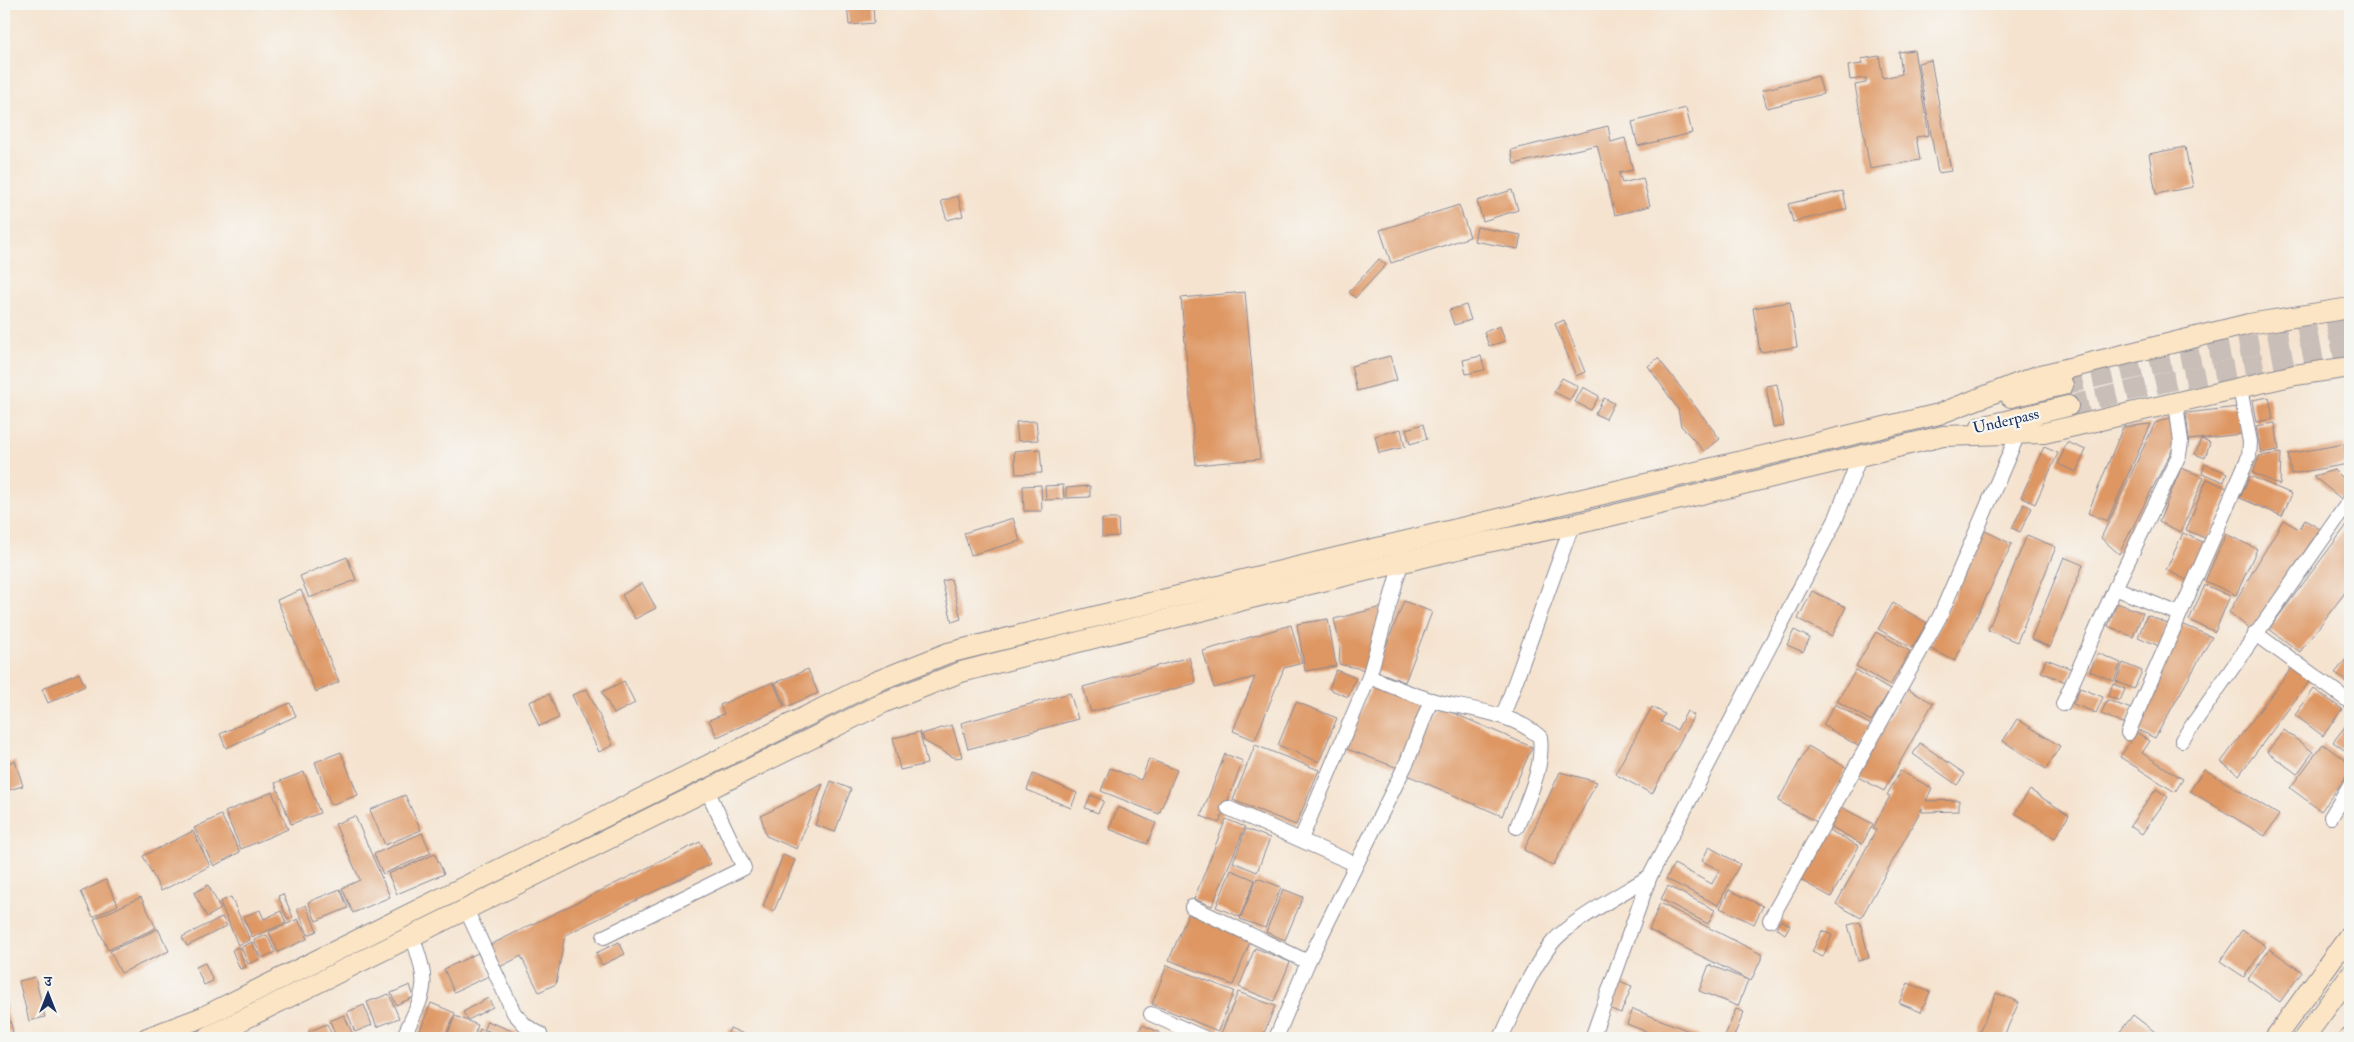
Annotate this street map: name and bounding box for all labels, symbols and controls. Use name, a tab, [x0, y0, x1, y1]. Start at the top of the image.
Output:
street label: Underpass	[1971, 404, 2041, 439]
north arrow	[22, 970, 72, 1020]
text: उ	[43, 973, 52, 990]

